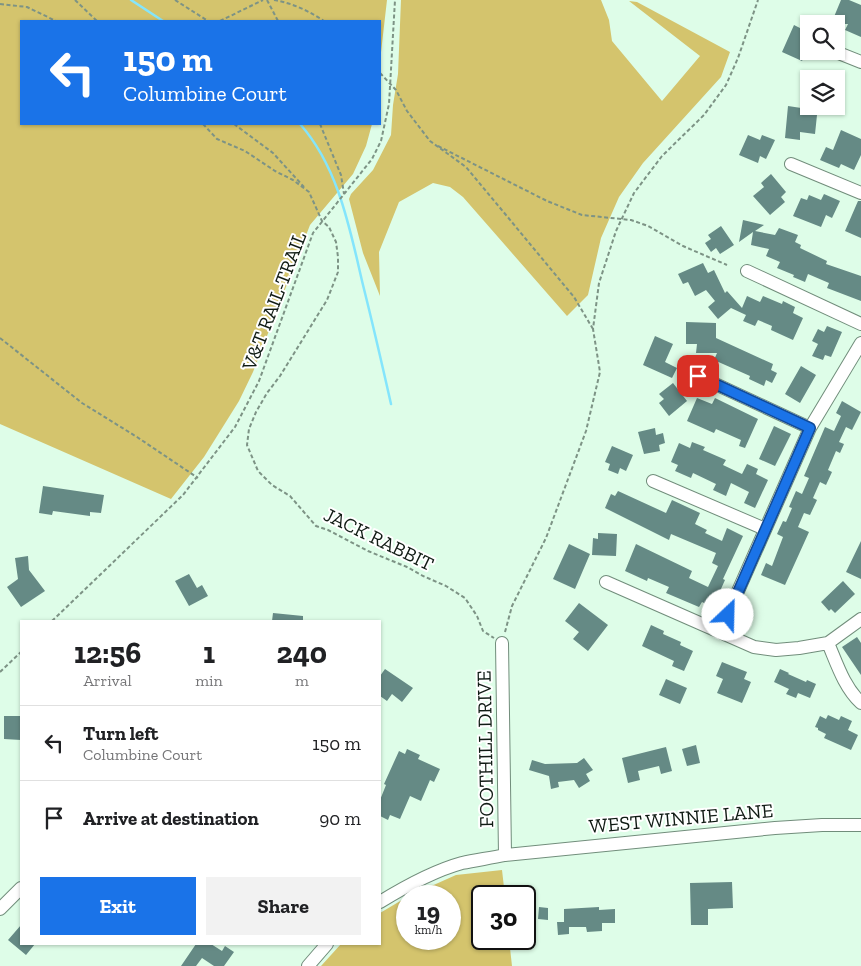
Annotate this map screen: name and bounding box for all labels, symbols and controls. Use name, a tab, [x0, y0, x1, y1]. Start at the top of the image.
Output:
map controls	[800, 15, 845, 115]
button: search	[800, 15, 845, 60]
text: 150 m	[123, 38, 213, 80]
icon: left	[40, 40, 105, 105]
button: layers	[800, 70, 845, 115]
text: Columbine Court	[123, 80, 287, 107]
street label: V&T RAIL-TRAIL	[236, 228, 311, 374]
pin	[677, 355, 719, 397]
icon: arrive	[684, 362, 712, 390]
street label: JACK RABBIT	[320, 502, 438, 576]
position arrow	[701, 588, 753, 640]
text: 12:56	[74, 635, 141, 671]
text: 1	[203, 635, 215, 671]
text: 240	[277, 635, 327, 671]
street label: FOOTHILL DRIVE	[472, 670, 498, 828]
text: Arrival	[83, 671, 132, 690]
text: min	[195, 671, 223, 690]
text: m	[295, 671, 309, 690]
text: Turn left	[83, 722, 158, 745]
icon: left	[40, 729, 68, 757]
text: 150 m	[312, 732, 361, 755]
text: Columbine Court	[83, 745, 202, 764]
street label: WEST WINNIE LANE	[588, 798, 774, 838]
icon: arrive	[40, 804, 68, 832]
text: Arrive at destination	[83, 807, 259, 830]
text: 90 m	[319, 807, 361, 830]
button: Exit	[40, 877, 196, 935]
button: Share	[206, 877, 361, 935]
speed limit sign: 30	[471, 885, 536, 950]
text: 19	[417, 896, 440, 926]
text: km/h	[415, 923, 442, 937]

